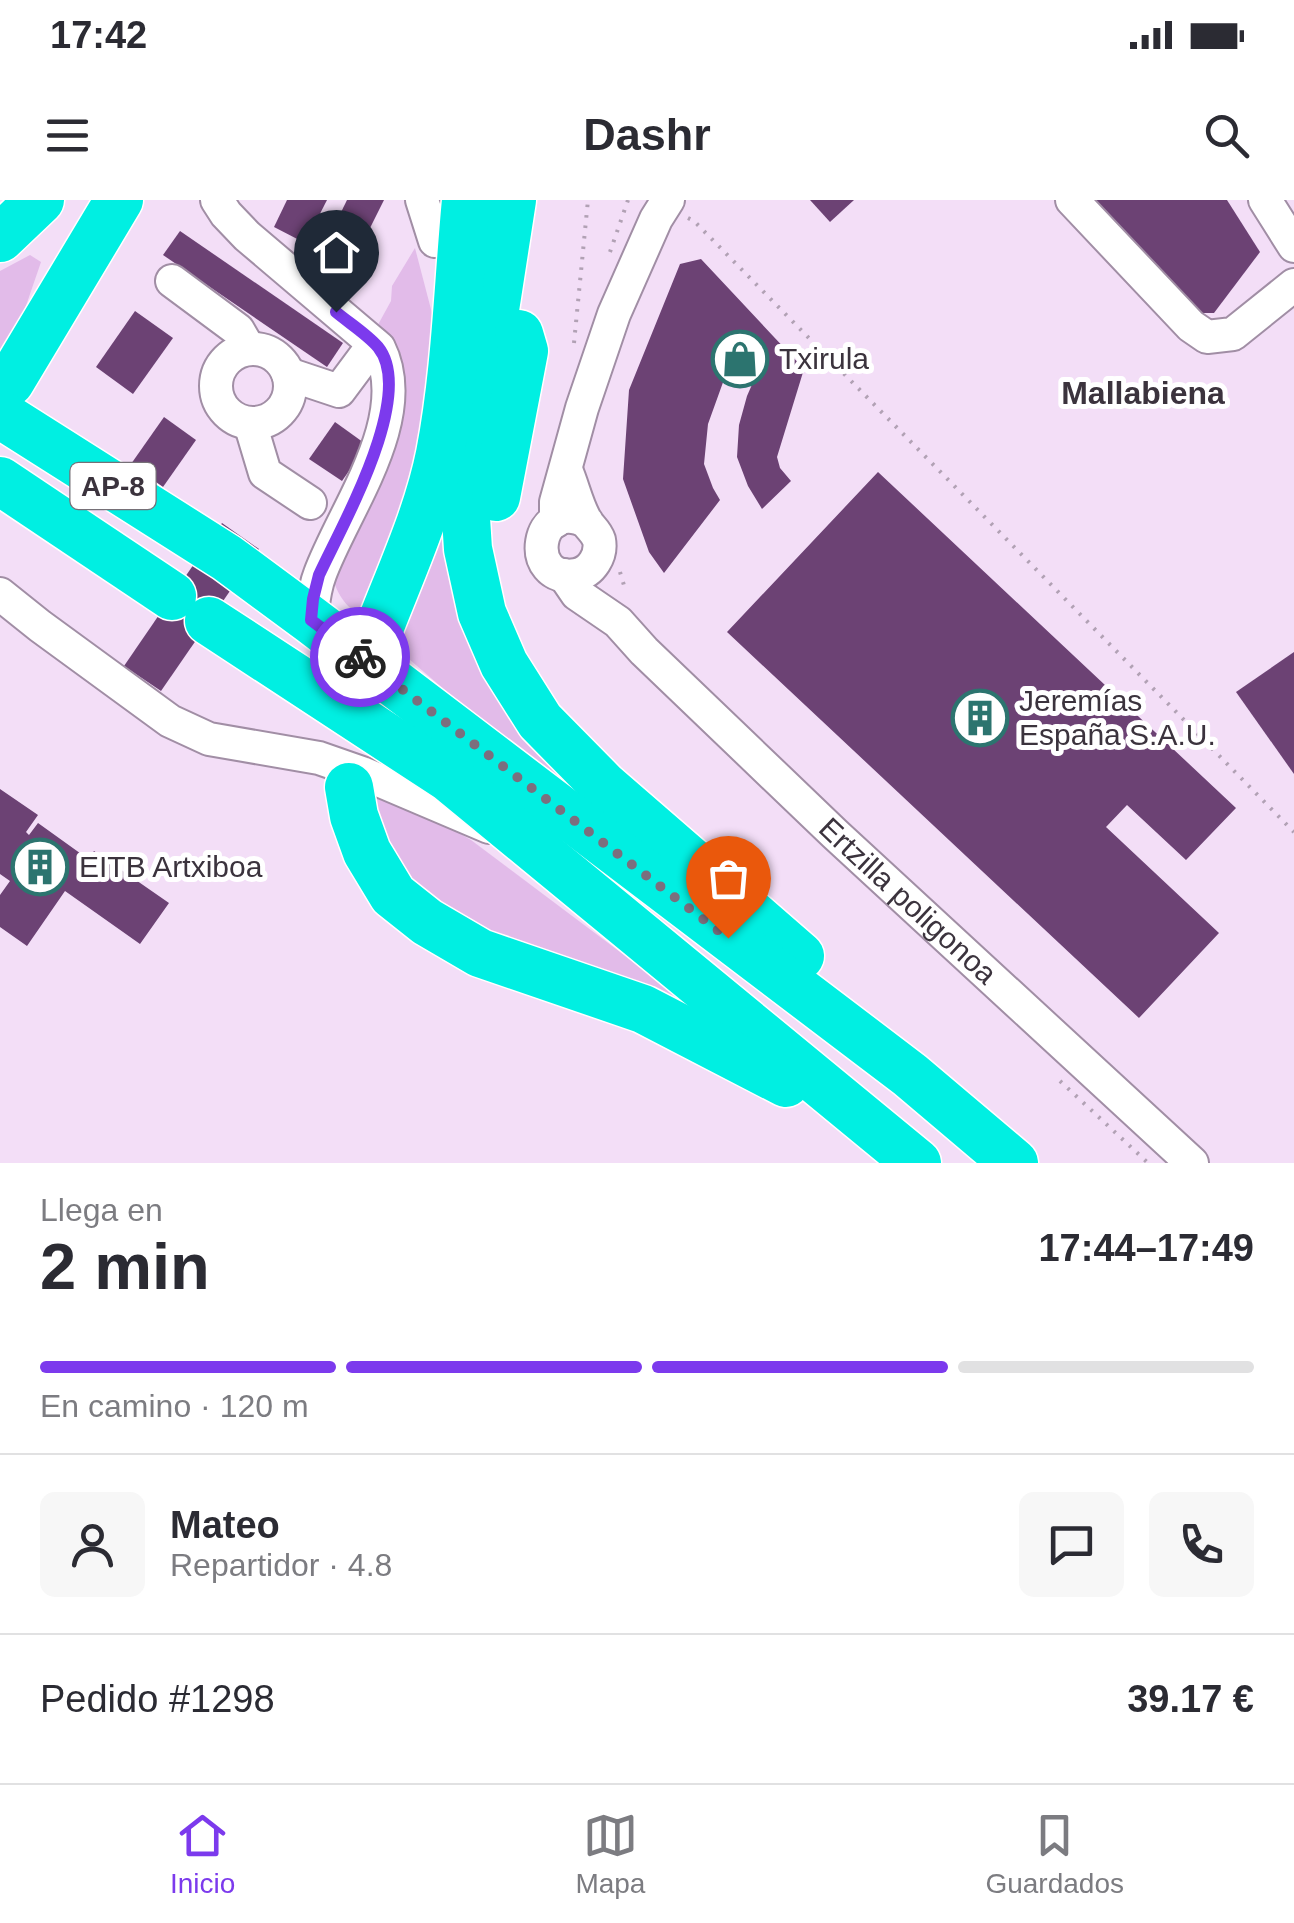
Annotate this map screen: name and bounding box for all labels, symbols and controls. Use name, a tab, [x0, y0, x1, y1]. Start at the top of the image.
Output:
text: 17:42	[50, 14, 147, 56]
icon: menu	[40, 108, 95, 163]
icon: search	[1199, 108, 1254, 163]
text: Dashr	[583, 109, 711, 160]
pin	[294, 210, 379, 313]
icon: home	[309, 225, 364, 280]
shop icon: Txirula	[710, 329, 770, 389]
place label: Txirula	[779, 342, 869, 375]
district label: Mallabiena	[1061, 375, 1225, 411]
road number: AP-8	[70, 463, 156, 509]
courier	[310, 607, 410, 707]
icon: bike	[333, 630, 388, 685]
place label: Jeremías España S.A.U.	[1019, 684, 1216, 751]
building icon: Jeremías España S.A.U.	[950, 688, 1010, 748]
street label: Ertzilla poligonoa	[813, 811, 1003, 990]
pin	[686, 836, 771, 939]
building icon: EITB Artxiboa	[10, 837, 70, 897]
place label: EITB Artxiboa	[79, 850, 263, 883]
icon: bag	[701, 851, 756, 906]
text: Llega en	[40, 1192, 163, 1228]
text: 17:44–17:49	[1038, 1227, 1254, 1269]
text: 2 min	[40, 1230, 210, 1303]
text: En camino · 120 m	[40, 1388, 309, 1424]
button: person	[40, 1492, 145, 1597]
button: chat	[1019, 1492, 1124, 1597]
button: phone	[1149, 1492, 1254, 1597]
text: Mateo	[170, 1504, 280, 1546]
text: Repartidor · 4.8	[170, 1547, 392, 1583]
text: Pedido #1298	[40, 1678, 275, 1720]
text: 39.17 €	[1127, 1678, 1254, 1720]
tab: Inicio	[170, 1808, 235, 1900]
tab: Mapa	[575, 1808, 645, 1900]
tab: Guardados	[985, 1808, 1124, 1900]

